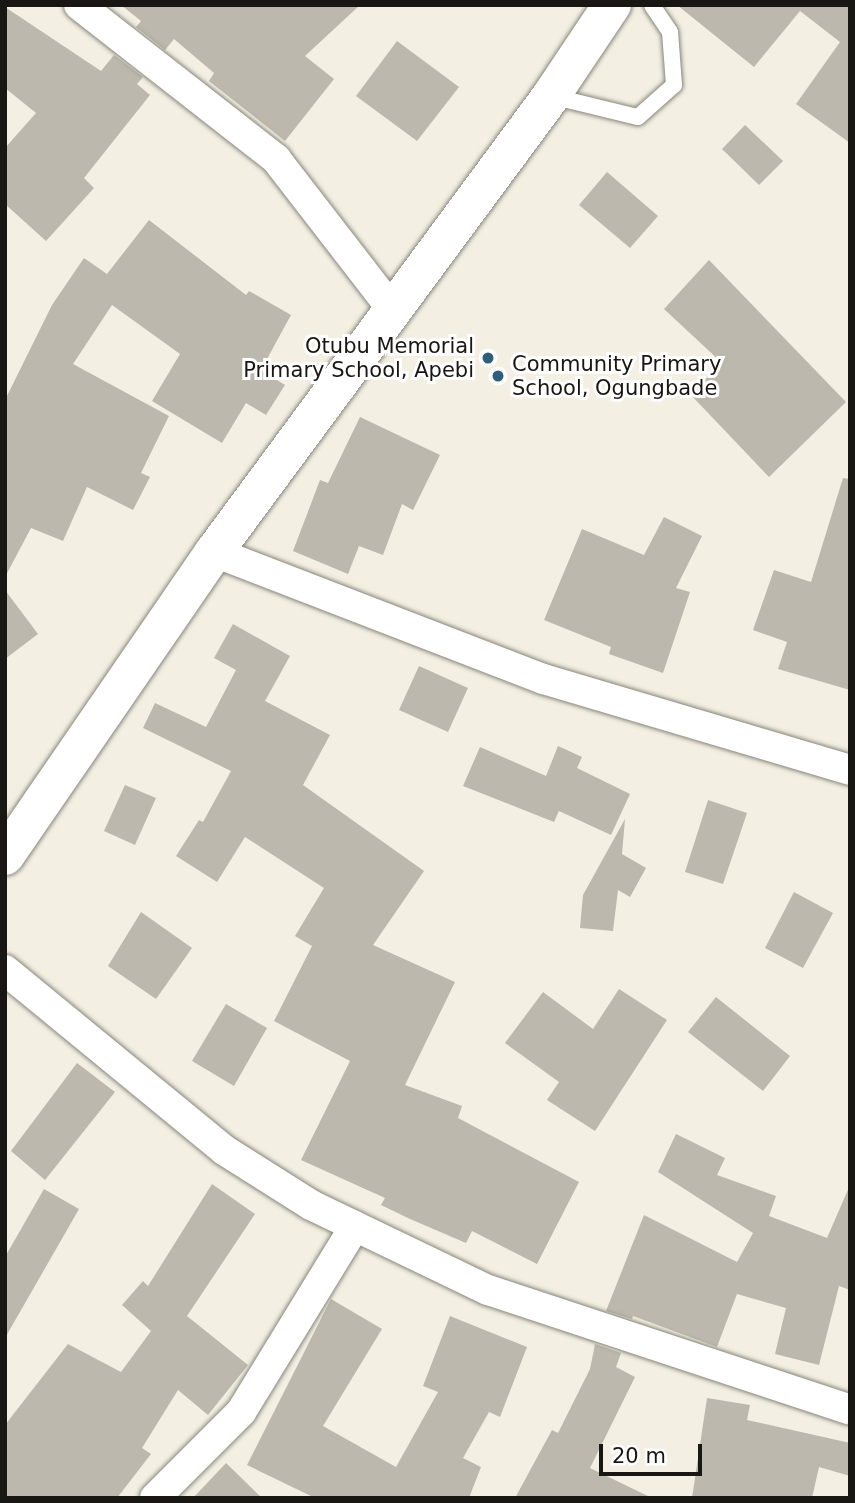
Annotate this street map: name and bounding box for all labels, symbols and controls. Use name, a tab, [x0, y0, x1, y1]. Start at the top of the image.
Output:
place label: Otubu Memorial Primary School, Apebi	[243, 333, 474, 383]
marker: Otubu Memorial Primary School, Apebi	[480, 350, 496, 366]
place label: Community Primary School, Ogungbade	[512, 351, 721, 401]
marker: Community Primary School, Ogungbade	[490, 368, 506, 384]
scale bar	[603, 1430, 706, 1474]
text: 20 m	[612, 1444, 666, 1468]

